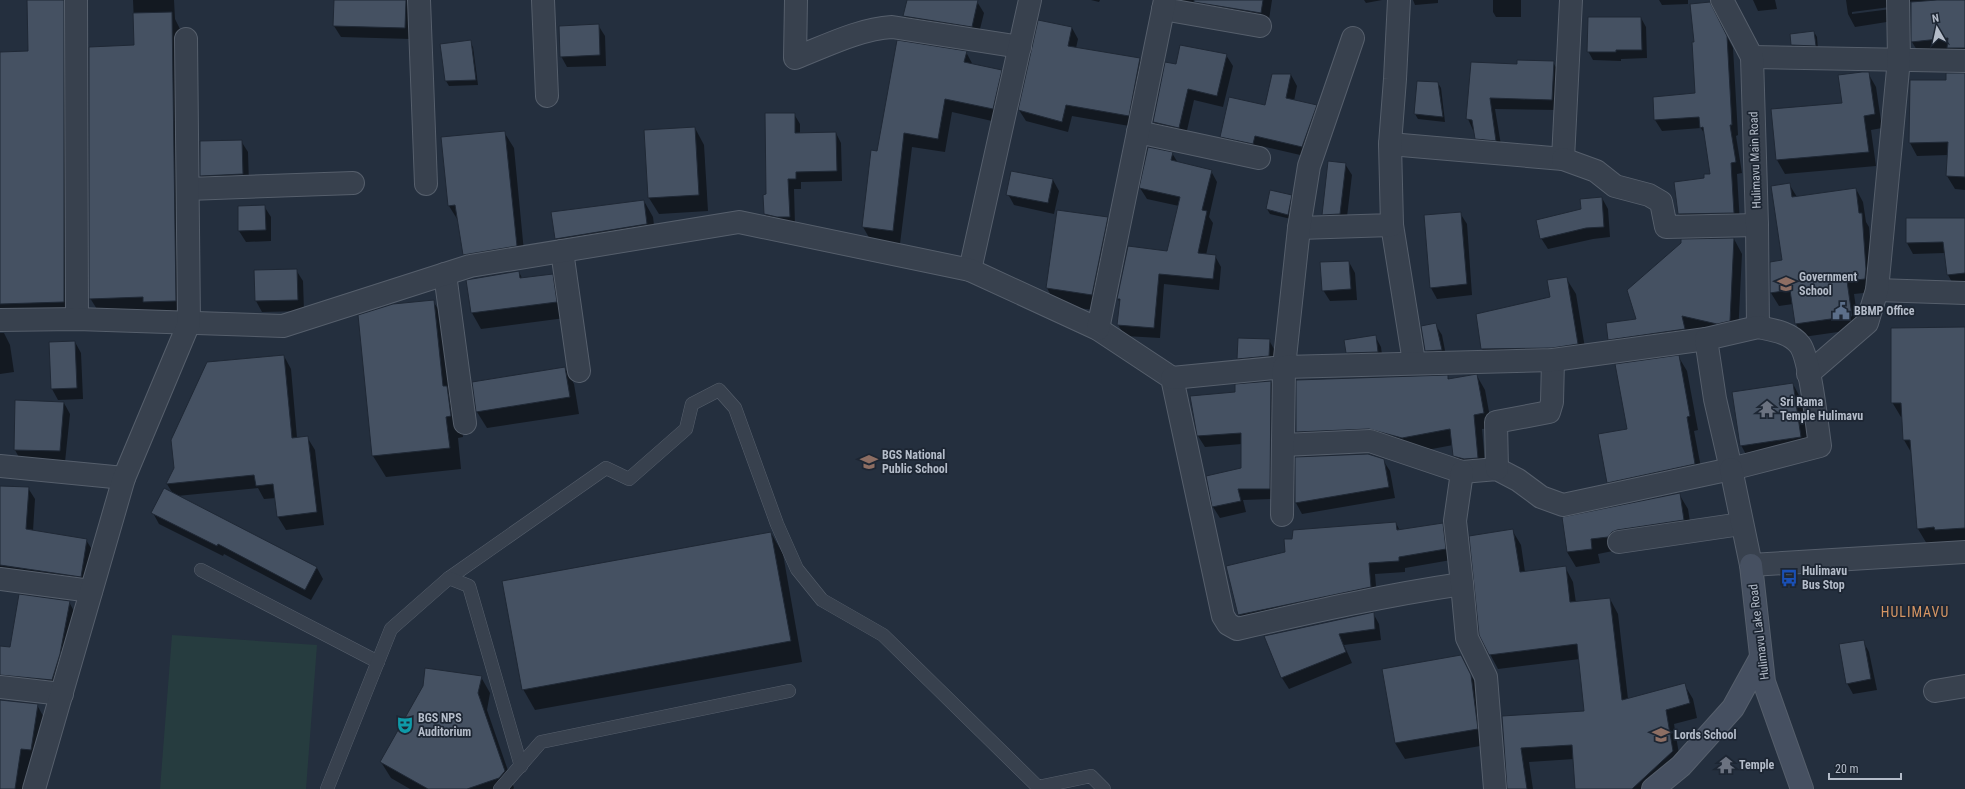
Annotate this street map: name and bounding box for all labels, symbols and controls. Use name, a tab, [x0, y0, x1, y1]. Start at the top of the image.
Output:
north arrow	[1917, 8, 1957, 48]
text: N	[1931, 12, 1940, 26]
street label: Hulimavu Main Road	[1746, 111, 1764, 209]
place label: Government School	[1799, 270, 1857, 298]
school or university icon: Government School	[1776, 274, 1796, 294]
public building icon: BBMP Office	[1831, 301, 1851, 321]
place label: BBMP Office	[1854, 304, 1915, 318]
place label: Sri Rama Temple Hulimavu	[1780, 395, 1863, 423]
temple icon: Sri Rama Temple Hulimavu	[1757, 399, 1777, 419]
place label: BGS National Public School	[882, 448, 948, 476]
school or university icon: BGS National Public School	[859, 452, 879, 472]
place label: Hulimavu Bus Stop	[1802, 564, 1847, 592]
bus stop icon: Hulimavu Bus Stop	[1779, 568, 1799, 588]
street label: Hulimavu Lake Road	[1746, 583, 1772, 681]
district label: HULIMAVU	[1881, 604, 1949, 620]
place label: BGS NPS Auditorium	[418, 711, 471, 739]
theatre icon: BGS NPS Auditorium	[395, 715, 415, 735]
school or university icon: Lords School	[1651, 725, 1671, 745]
place label: Lords School	[1674, 728, 1737, 742]
temple icon: Temple	[1716, 755, 1736, 775]
scale bar	[1829, 755, 1901, 781]
place label: Temple	[1739, 758, 1775, 772]
text: 20 m	[1835, 762, 1859, 776]

